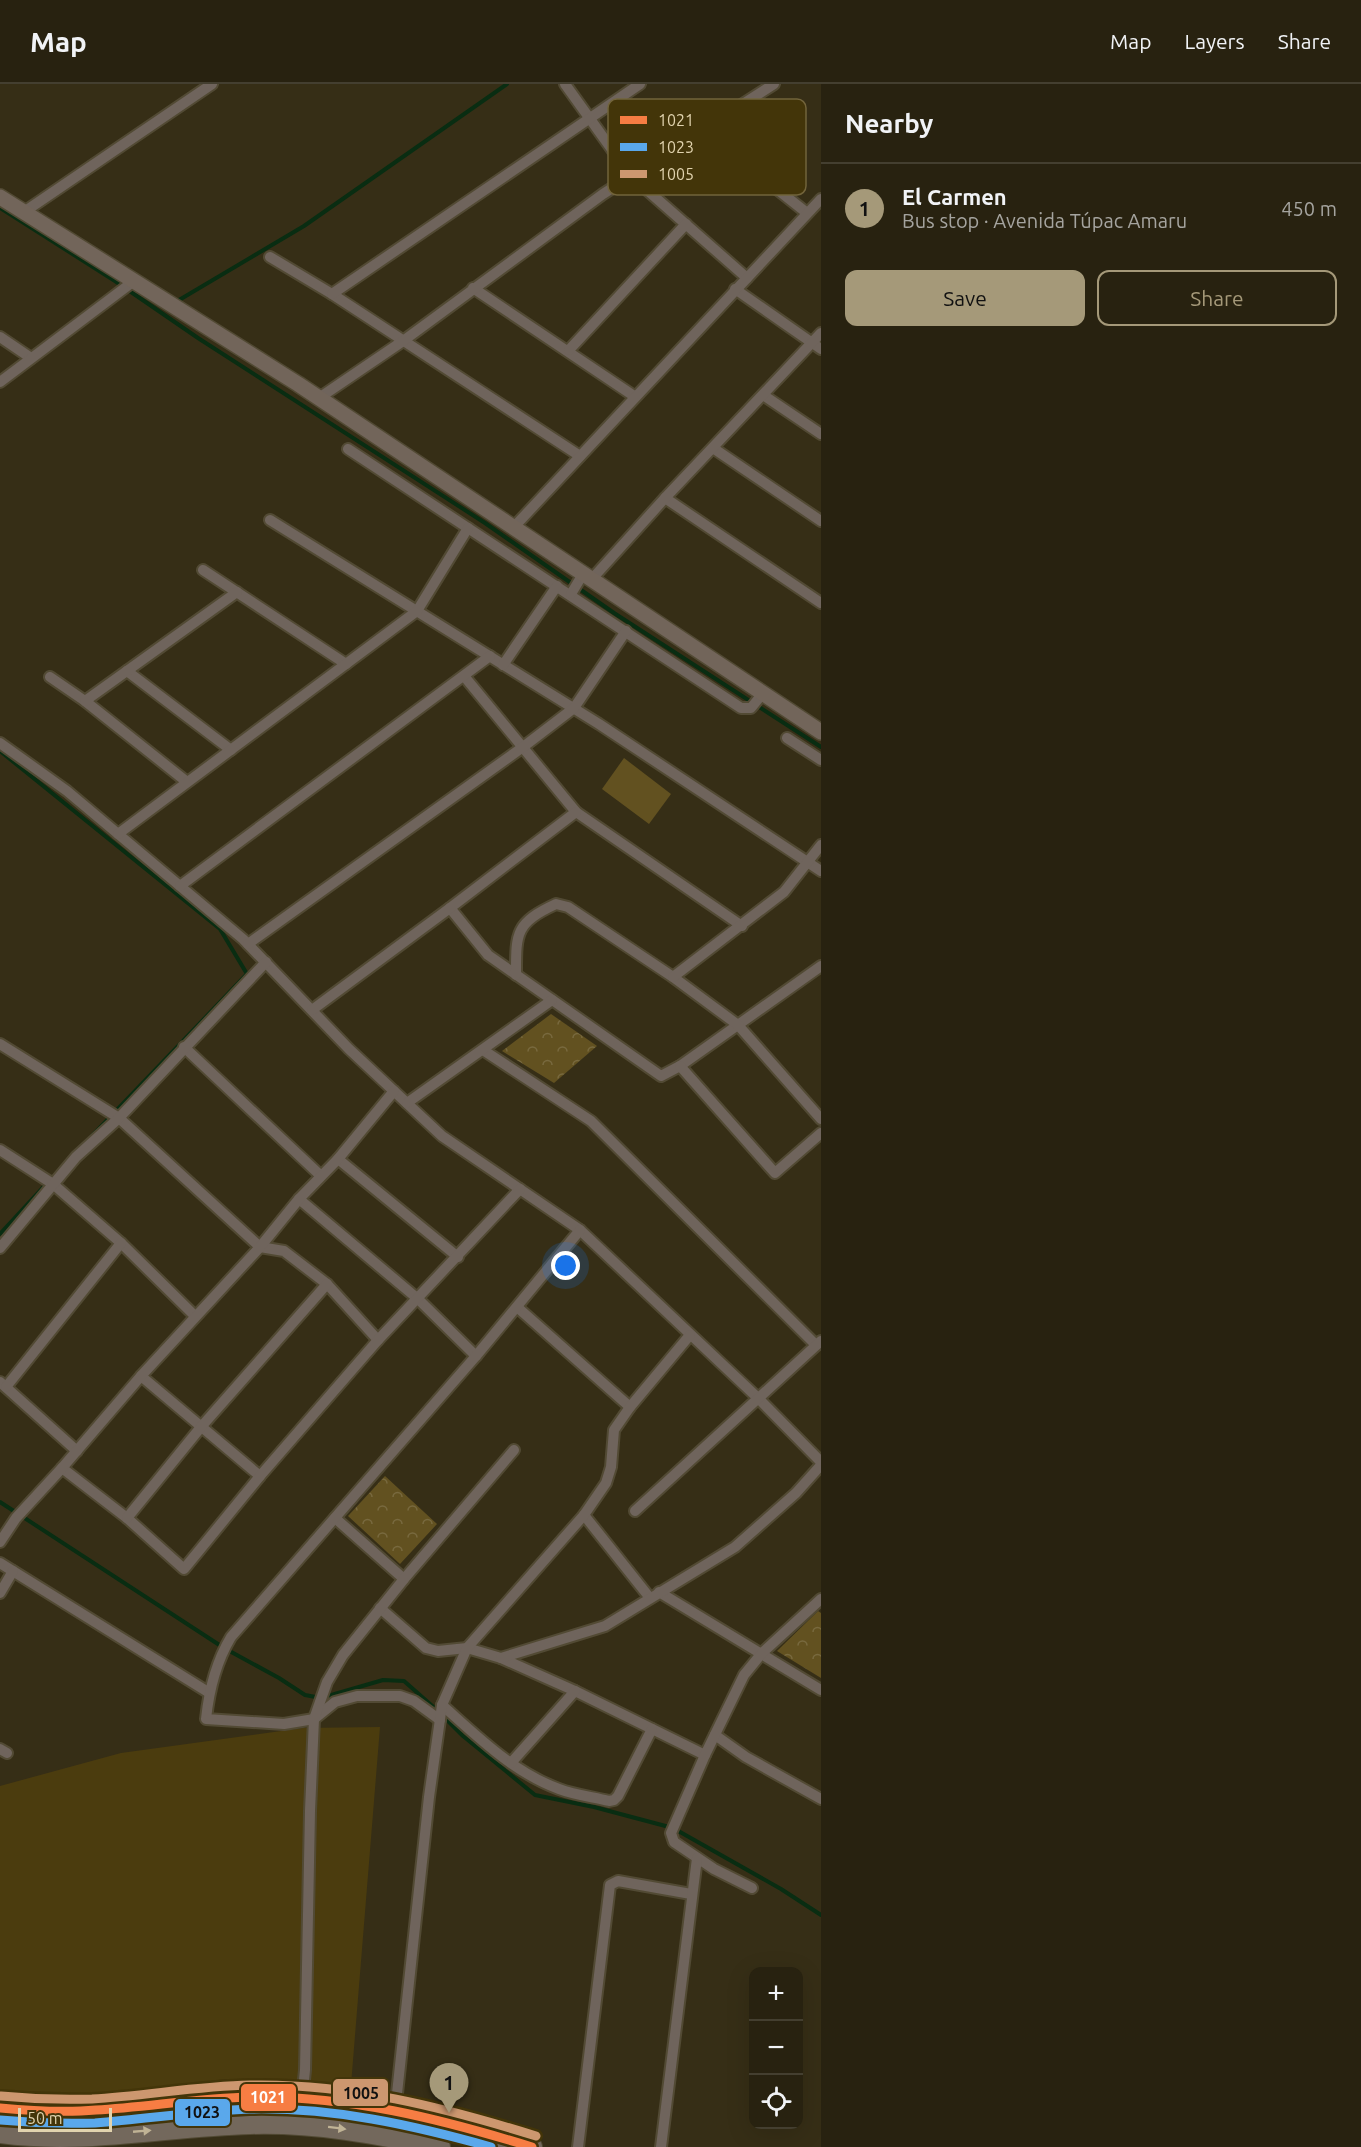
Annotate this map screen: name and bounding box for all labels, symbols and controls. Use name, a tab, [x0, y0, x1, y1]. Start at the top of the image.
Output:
text: Map	[30, 26, 87, 57]
text: Map	[1110, 29, 1151, 53]
text: Layers	[1184, 29, 1245, 53]
text: Share	[1278, 29, 1331, 53]
legend	[608, 99, 806, 195]
text: Nearby	[845, 109, 933, 138]
text: 1021	[658, 111, 694, 129]
text: 1023	[658, 138, 694, 156]
text: 1005	[658, 165, 694, 183]
text: El Carmen	[902, 184, 1007, 209]
text: 1	[859, 197, 870, 220]
text: 450 m	[1281, 197, 1337, 220]
text: Bus stop · Avenida Túpac Amaru	[902, 209, 1187, 232]
button: Save	[845, 270, 1085, 326]
button: Share	[1097, 270, 1337, 326]
your location	[551, 1251, 580, 1280]
map controls	[749, 1967, 803, 2129]
button: +	[749, 1967, 803, 2021]
button: −	[749, 2021, 803, 2075]
pin: 1	[430, 2064, 468, 2113]
button: locate	[749, 2075, 803, 2129]
line badge: 1005	[332, 2078, 389, 2107]
line badge: 1021	[240, 2083, 297, 2112]
text: 1005	[343, 2084, 379, 2102]
text: 1021	[250, 2088, 286, 2106]
line badge: 1023	[174, 2098, 231, 2127]
text: 1023	[184, 2103, 220, 2121]
scale bar	[18, 2105, 112, 2132]
text: 50 m	[27, 2109, 63, 2127]
one-way arrow	[327, 2123, 346, 2133]
one-way arrow	[133, 2126, 152, 2136]

